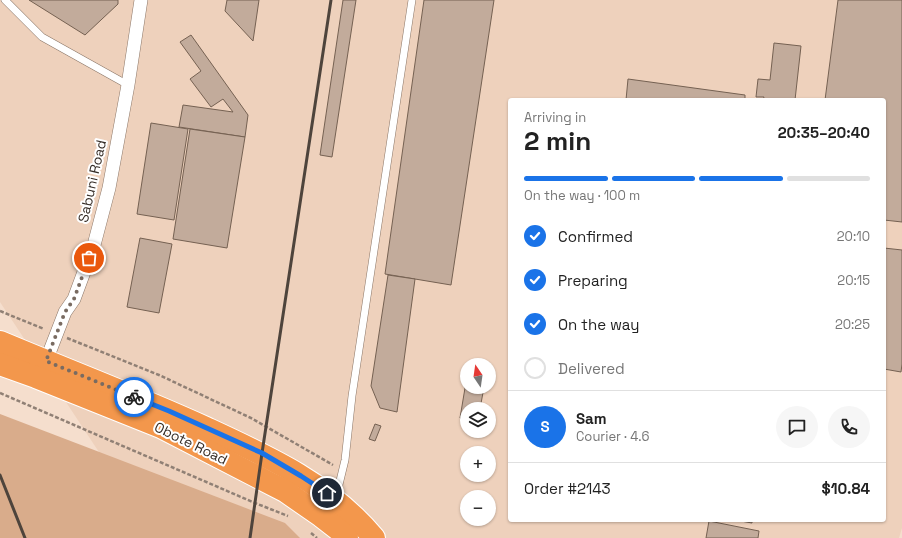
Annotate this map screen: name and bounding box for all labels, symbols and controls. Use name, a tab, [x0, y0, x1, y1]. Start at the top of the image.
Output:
text: Arriving in	[524, 109, 586, 126]
text: 20:35–20:40	[778, 123, 870, 142]
text: 2 min	[524, 124, 591, 158]
street label: Sabuni Road	[74, 138, 110, 224]
text: On the way · 100 m	[524, 187, 640, 204]
icon: check	[524, 225, 546, 247]
text: Confirmed	[558, 227, 633, 246]
text: 20:10	[837, 228, 870, 245]
pin	[72, 241, 106, 275]
icon: bag	[78, 247, 100, 269]
icon: check	[524, 269, 546, 291]
text: Preparing	[558, 271, 628, 290]
text: 20:15	[837, 272, 870, 289]
icon: check	[524, 313, 546, 335]
text: On the way	[558, 315, 639, 334]
text: 20:25	[835, 316, 870, 333]
north arrow	[460, 358, 496, 394]
map controls	[460, 358, 496, 526]
text: Delivered	[558, 359, 625, 378]
courier	[114, 377, 154, 417]
icon: bike	[123, 386, 145, 408]
button: layers	[460, 402, 496, 438]
button: chat	[776, 406, 818, 448]
button: phone	[828, 406, 870, 448]
text: Sam	[576, 409, 607, 428]
text: S	[540, 417, 550, 436]
street label: Obote Road	[151, 418, 231, 468]
text: Courier · 4.6	[576, 428, 649, 445]
button: +	[460, 446, 496, 482]
pin	[310, 476, 344, 510]
text: Order #2143	[524, 479, 611, 498]
text: $10.84	[822, 479, 870, 498]
icon: home	[316, 482, 338, 504]
button: −	[460, 490, 496, 526]

